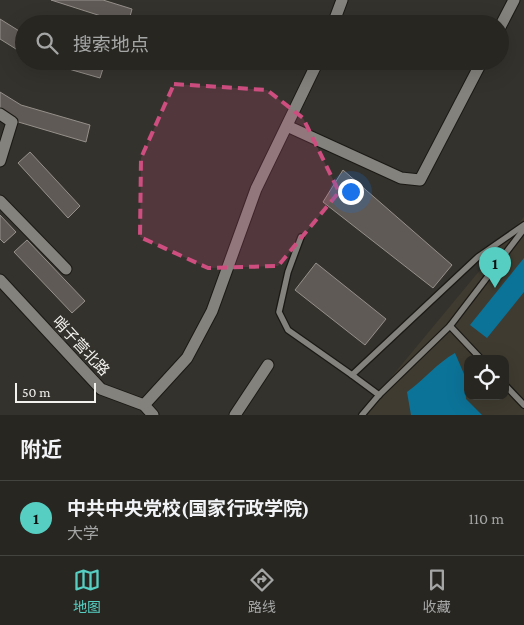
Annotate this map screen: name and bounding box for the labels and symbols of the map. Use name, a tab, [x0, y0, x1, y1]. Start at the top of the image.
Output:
your location	[338, 179, 364, 205]
pin: 1	[479, 247, 511, 288]
street label: 哨子营北路	[50, 312, 113, 379]
scale bar	[15, 380, 96, 403]

